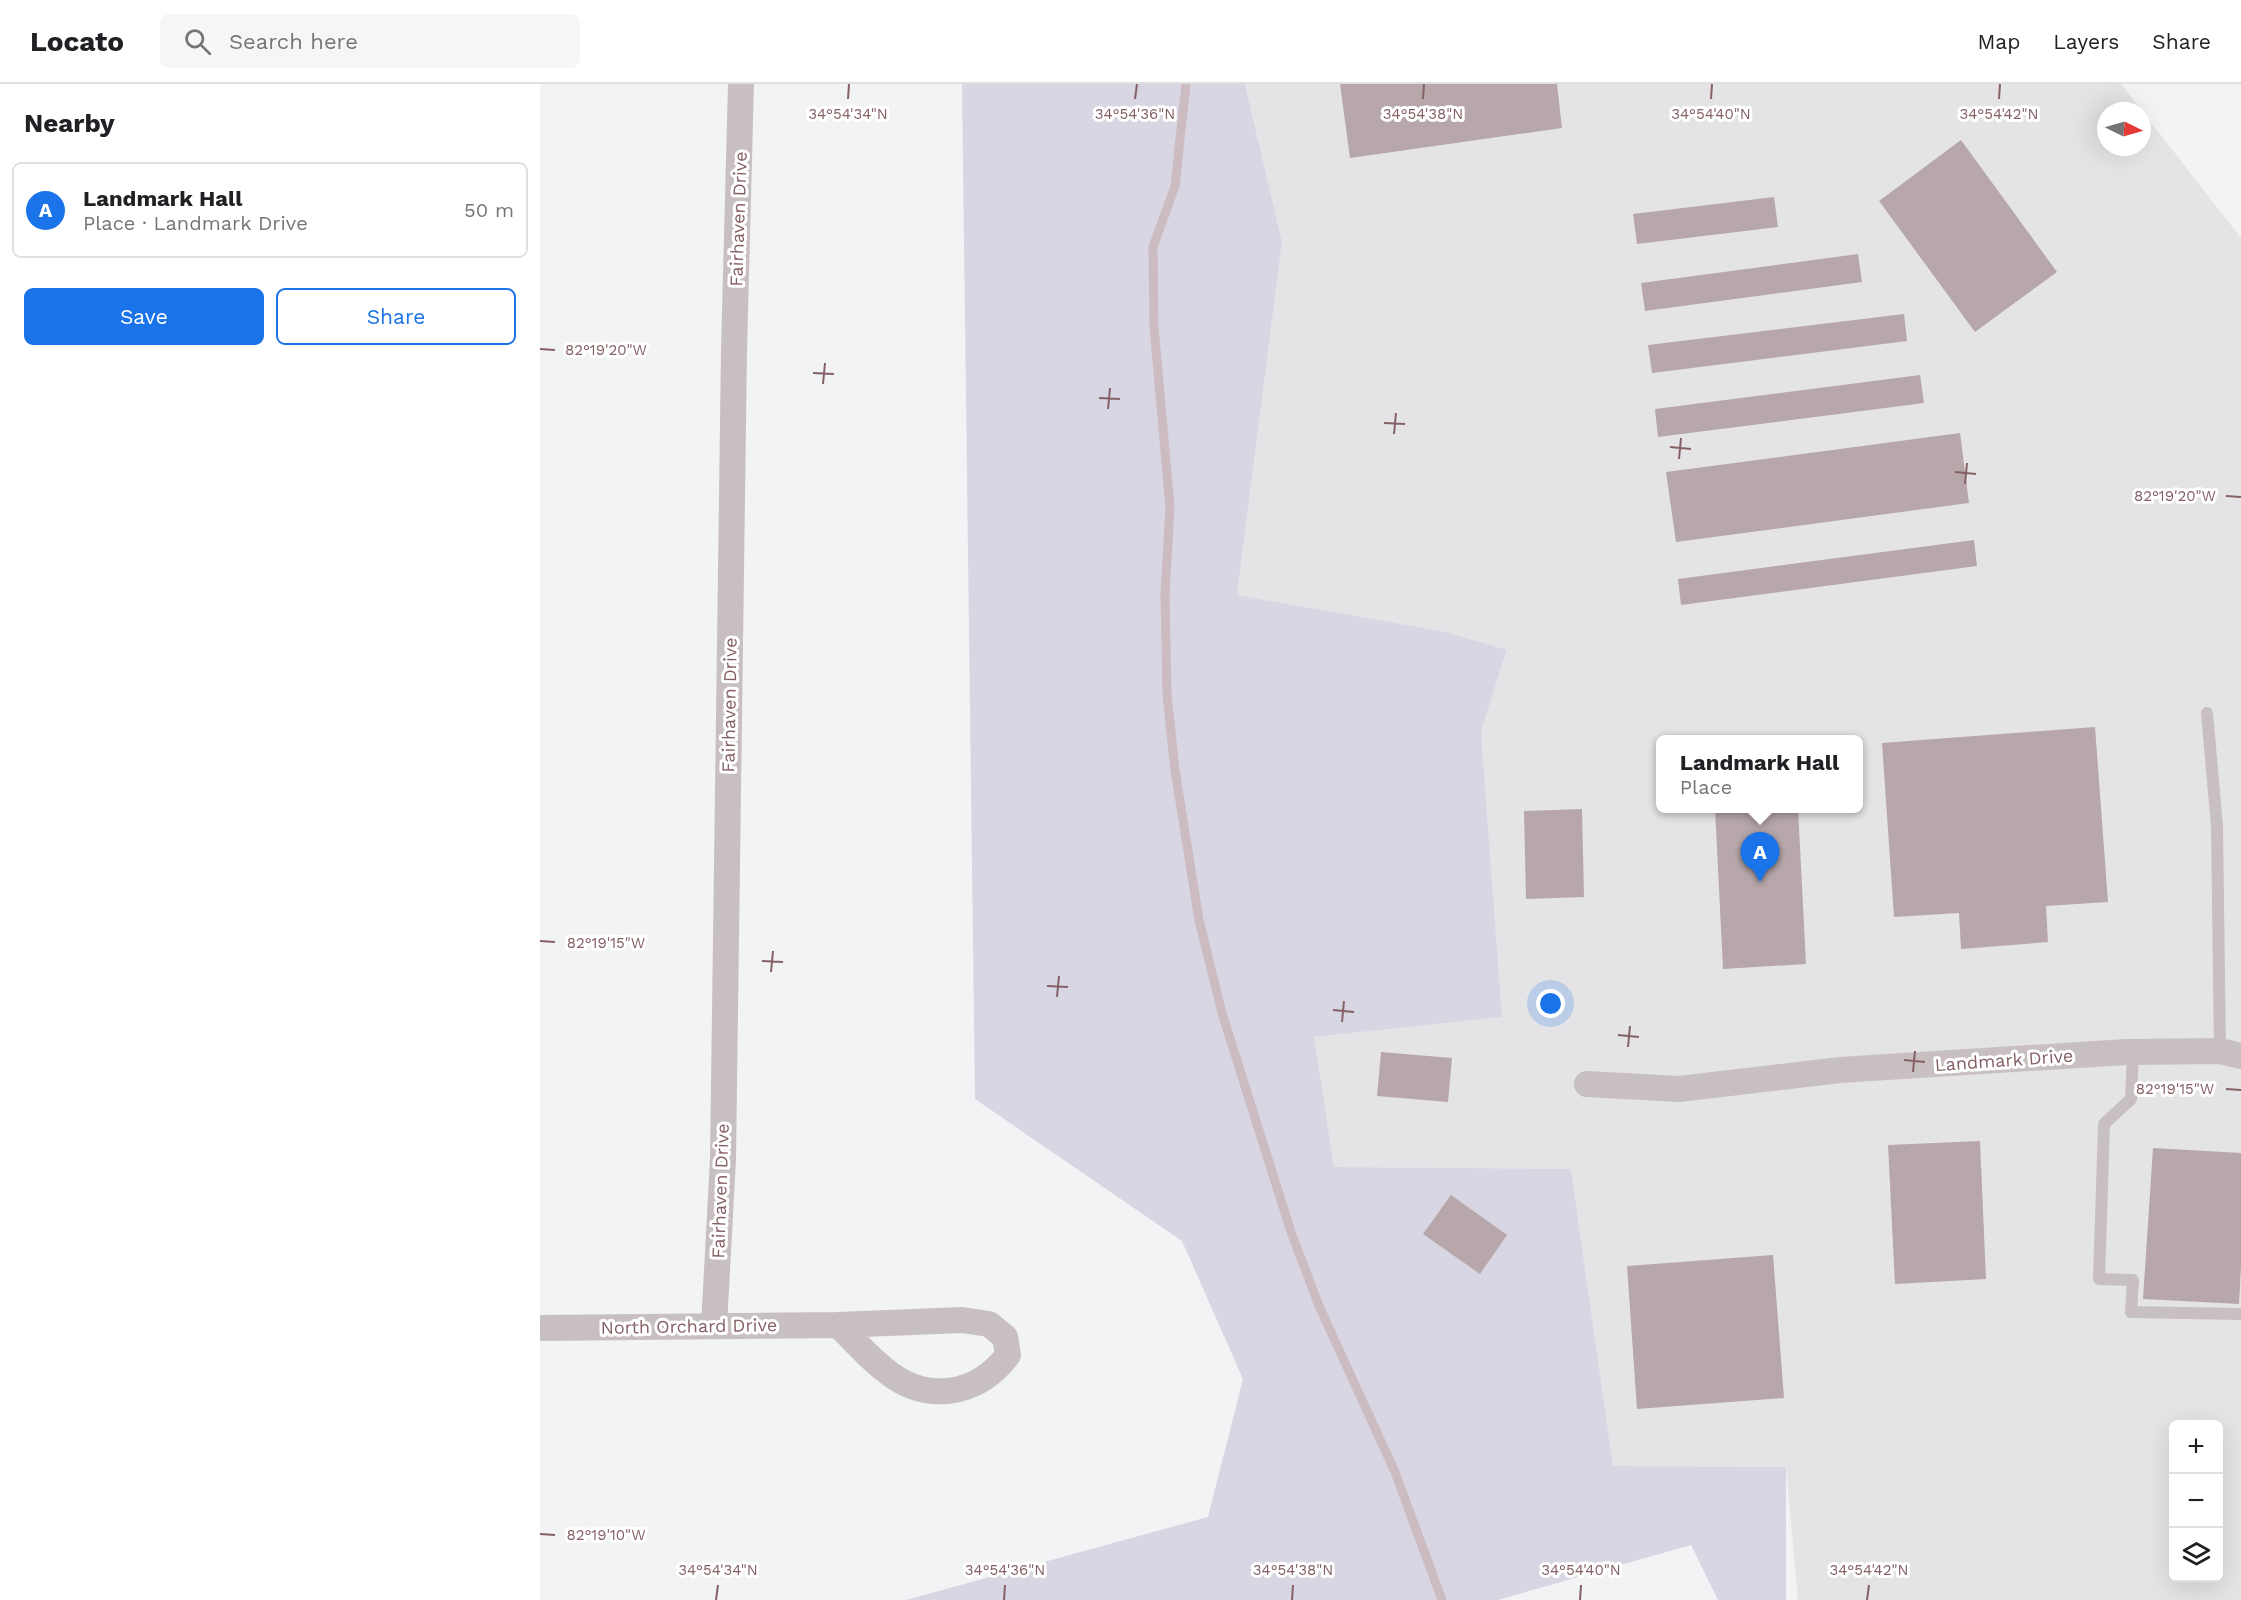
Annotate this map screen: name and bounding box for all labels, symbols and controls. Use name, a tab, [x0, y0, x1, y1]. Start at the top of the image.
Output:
search box	[160, 14, 580, 68]
text: Locato	[30, 25, 124, 58]
icon: search	[181, 25, 214, 58]
text: Search here	[229, 29, 358, 54]
text: Map	[1977, 29, 2020, 54]
text: Layers	[2053, 29, 2119, 54]
text: Share	[2152, 29, 2211, 54]
north arrow	[2097, 102, 2151, 156]
text: 34°54'34"N	[808, 105, 888, 123]
text: 34°54'36"N	[1095, 105, 1175, 123]
text: 34°54'38"N	[1383, 105, 1463, 123]
text: 34°54'40"N	[1671, 105, 1751, 123]
text: 34°54'42"N	[1959, 105, 2039, 123]
text: Nearby	[24, 108, 115, 138]
street label: Fairhaven Drive	[725, 151, 751, 287]
text: Landmark Hall	[83, 186, 242, 211]
text: A	[39, 198, 52, 222]
text: 50 m	[464, 198, 514, 222]
text: Place · Landmark Drive	[83, 211, 308, 235]
button: Save	[24, 288, 264, 345]
button: Share	[276, 288, 516, 345]
text: 82°19'20"W	[565, 341, 647, 359]
text: 82°19'20"W	[2134, 487, 2216, 505]
street label: Fairhaven Drive	[717, 637, 741, 773]
popup	[1656, 735, 1863, 813]
text: Landmark Hall	[1680, 750, 1839, 775]
text: Place	[1680, 775, 1732, 799]
pin: A	[1740, 832, 1780, 882]
text: 82°19'15"W	[567, 934, 645, 952]
your location	[1536, 989, 1565, 1018]
street label: Landmark Drive	[1934, 1045, 2074, 1075]
text: 82°19'15"W	[2136, 1080, 2214, 1098]
street label: Fairhaven Drive	[707, 1123, 733, 1259]
street label: North Orchard Drive	[601, 1314, 777, 1338]
map controls	[2169, 1420, 2223, 1582]
button: +	[2169, 1420, 2223, 1474]
button: −	[2169, 1474, 2223, 1528]
text: 82°19'10"W	[566, 1526, 646, 1544]
button: layers	[2169, 1528, 2223, 1582]
text: 34°54'34"N	[678, 1561, 758, 1579]
text: 34°54'36"N	[965, 1561, 1045, 1579]
text: 34°54'38"N	[1253, 1561, 1333, 1579]
text: 34°54'40"N	[1541, 1561, 1621, 1579]
text: 34°54'42"N	[1829, 1561, 1909, 1579]

